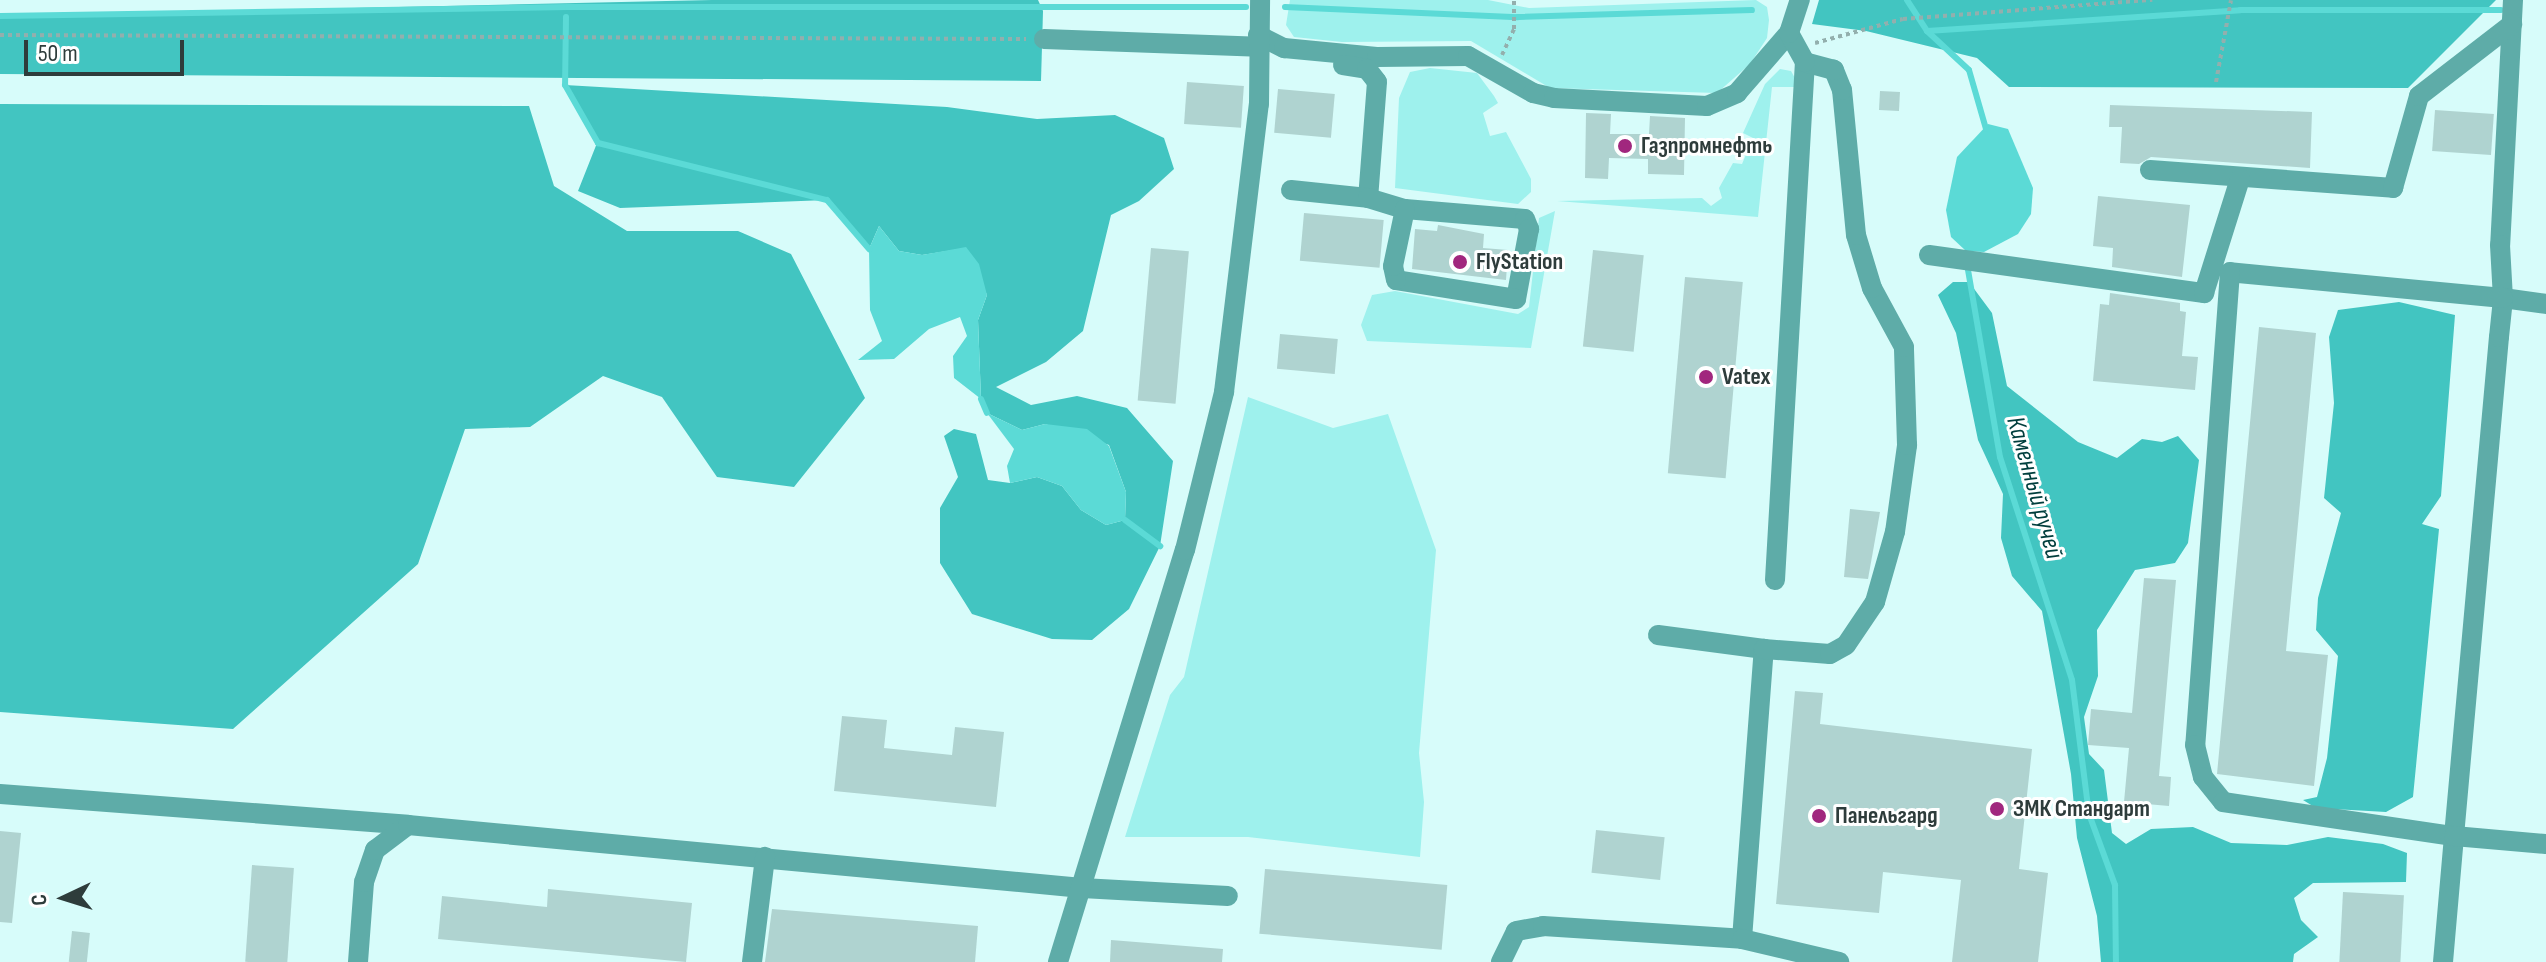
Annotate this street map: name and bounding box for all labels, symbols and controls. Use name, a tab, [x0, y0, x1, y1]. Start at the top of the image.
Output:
scale bar	[28, 24, 188, 74]
text: 50 m	[38, 39, 78, 68]
place label: Газпромнефть	[1641, 132, 1772, 160]
marker: Газпромнефть	[1616, 137, 1634, 155]
place label: FlyStation	[1476, 248, 1563, 276]
marker: FlyStation	[1451, 253, 1469, 271]
place label: Vatex	[1722, 363, 1770, 391]
marker: Vatex	[1697, 368, 1715, 386]
water label: Каменный ручей	[1999, 413, 2069, 563]
place label: ЗМК Стандарт	[2013, 795, 2150, 823]
marker: ЗМК Стандарт	[1988, 800, 2006, 818]
place label: Панельгард	[1835, 802, 1938, 830]
marker: Панельгард	[1810, 807, 1828, 825]
north arrow	[24, 858, 104, 938]
text: С	[26, 893, 53, 906]

